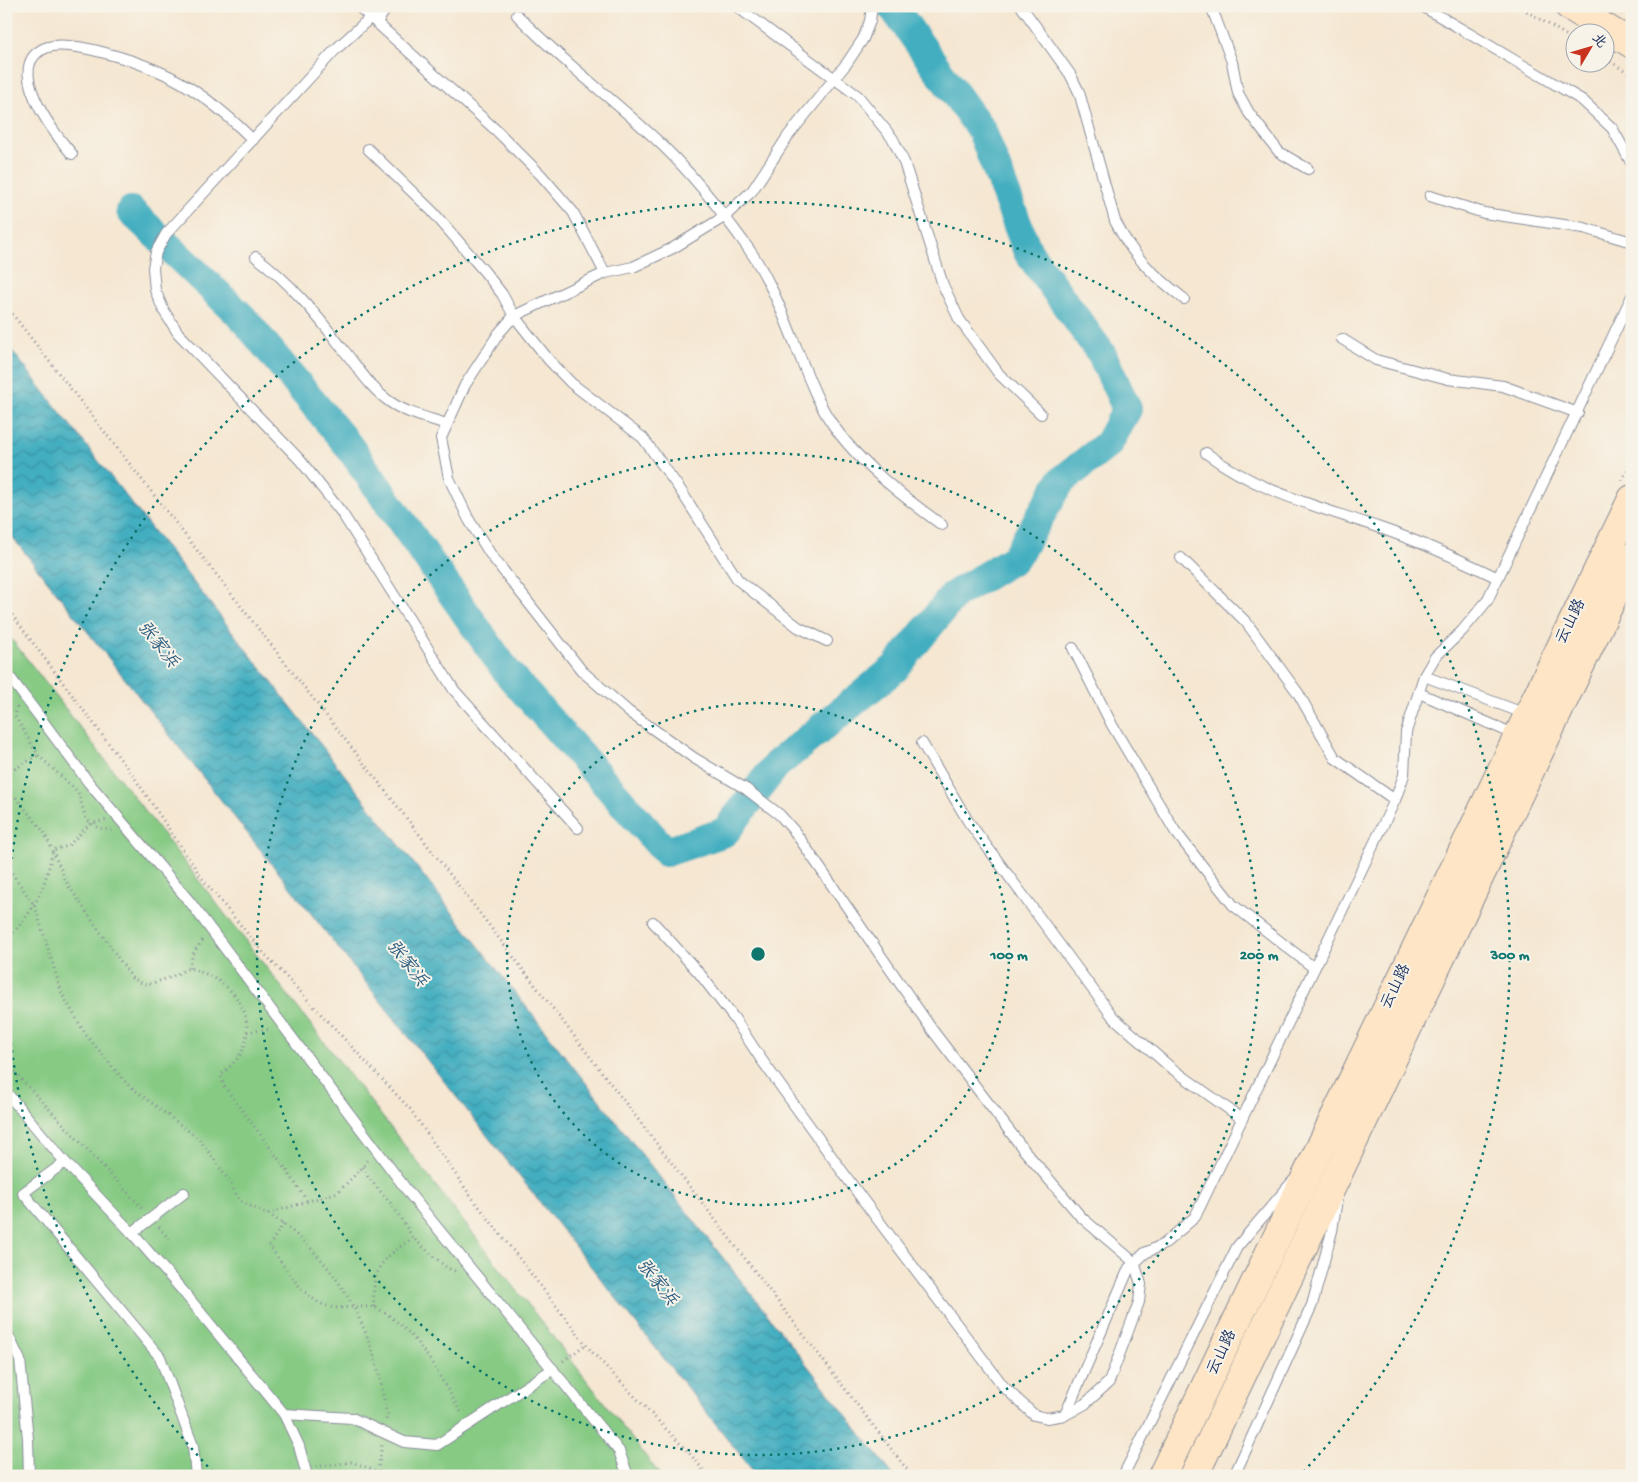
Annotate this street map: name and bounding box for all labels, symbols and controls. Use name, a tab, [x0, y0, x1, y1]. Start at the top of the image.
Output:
north arrow	[1566, 22, 1616, 72]
text: 北	[1587, 31, 1609, 52]
street label: 云山路	[1551, 595, 1591, 648]
water label: 张家浜	[132, 617, 183, 674]
water label: 张家浜	[381, 936, 432, 993]
centre of rings	[749, 945, 767, 963]
text: 100 m	[989, 947, 1028, 965]
text: 200 m	[1240, 947, 1279, 965]
text: 300 m	[1489, 947, 1530, 965]
street label: 云山路	[1376, 960, 1416, 1013]
water label: 张家浜	[631, 1255, 682, 1312]
street label: 云山路	[1202, 1326, 1242, 1379]

